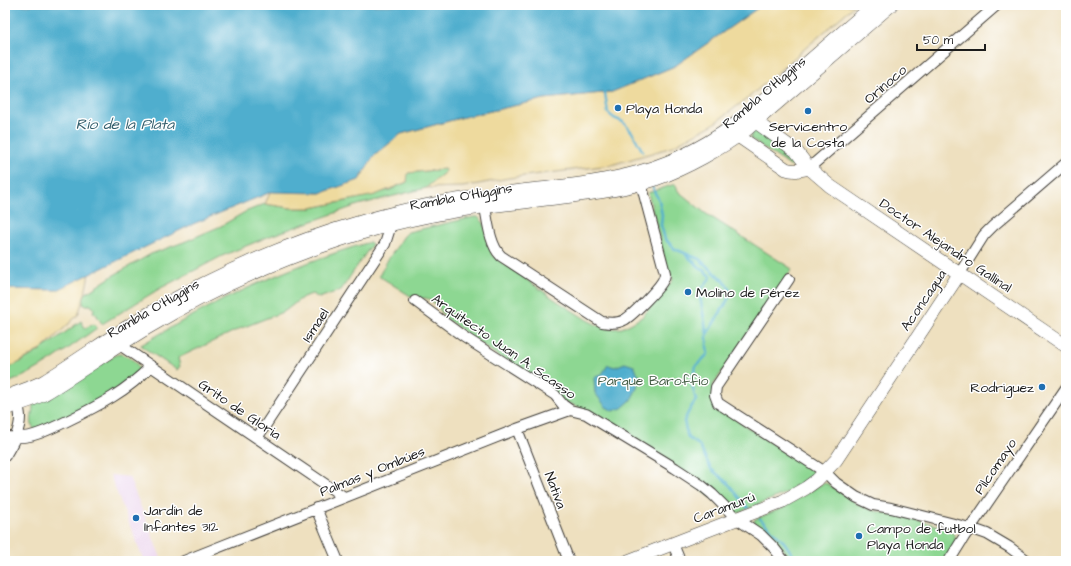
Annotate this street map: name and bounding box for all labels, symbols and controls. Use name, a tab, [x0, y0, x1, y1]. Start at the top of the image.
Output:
scale bar	[917, 26, 985, 52]
text: 50 m	[923, 32, 954, 49]
street label: Rambla O'Higgins	[719, 52, 811, 134]
street label: Orinoco	[860, 60, 911, 109]
place label: Playa Honda	[626, 99, 702, 119]
marker: Playa Honda	[613, 103, 623, 113]
marker: Servicentro de la Costa	[803, 106, 813, 116]
water label: Río de la Plata	[76, 114, 176, 135]
place label: Servicentro de la Costa	[769, 117, 847, 153]
street label: Rambla O'Higgins	[408, 178, 514, 216]
street label: Doctor Alejandro Gallinal	[875, 194, 1016, 298]
street label: Aconcagua	[896, 266, 952, 335]
street label: Rambla O'Higgins	[104, 274, 203, 343]
place label: Molino de Pérez	[696, 283, 799, 303]
marker: Molino de Pérez	[683, 287, 693, 297]
street label: Arquitecto Juan A. Scasso	[427, 289, 580, 404]
street label: Ismael	[297, 305, 334, 346]
park label: Parque Baroffio	[598, 371, 708, 391]
street label: Grito de Gloria	[194, 375, 285, 445]
place label: Rodriguez	[970, 378, 1034, 398]
marker: Rodriguez	[1037, 382, 1047, 392]
street label: Pilcomayo	[970, 435, 1022, 498]
street label: Palmas y Ombúes	[317, 442, 428, 502]
street label: Nativa	[539, 469, 571, 512]
street label: Caramurú	[691, 487, 758, 529]
place label: Jardín de Infantes 312	[144, 501, 218, 537]
marker: Jardín de Infantes 312	[131, 513, 141, 523]
place label: Campo de futbol Playa Honda	[867, 519, 976, 555]
marker: Campo de futbol Playa Honda	[854, 531, 864, 541]

